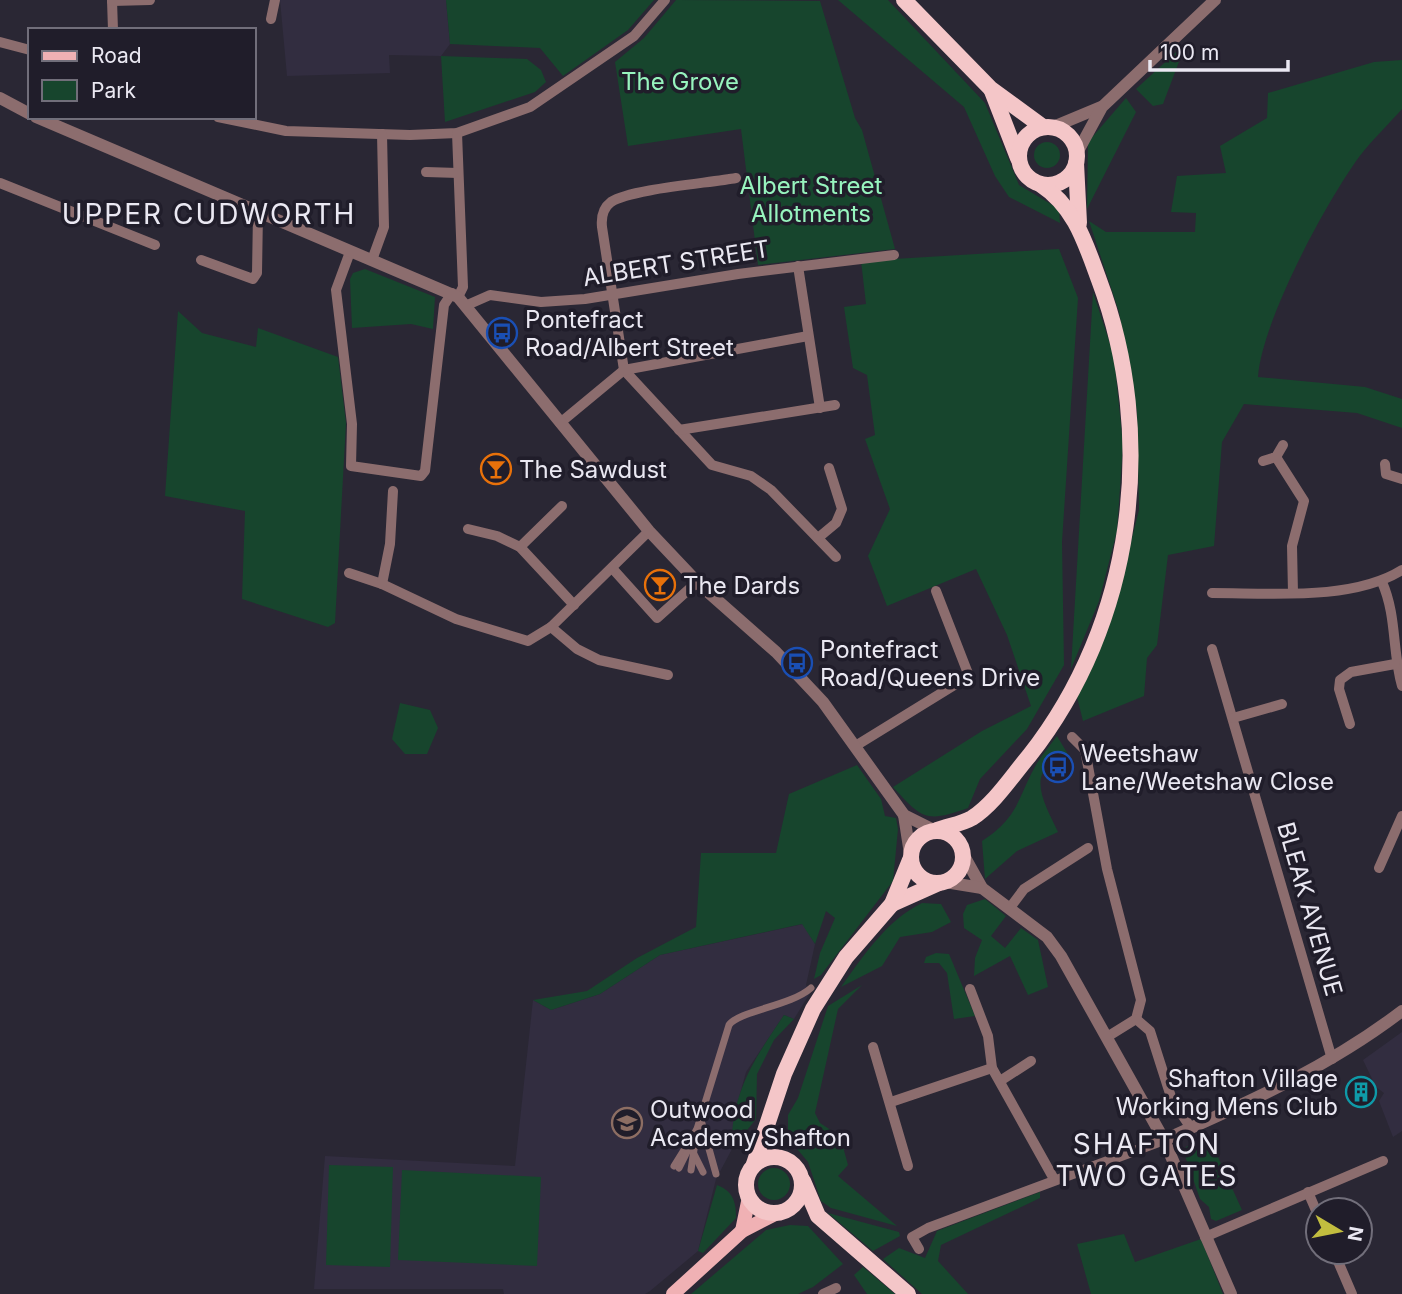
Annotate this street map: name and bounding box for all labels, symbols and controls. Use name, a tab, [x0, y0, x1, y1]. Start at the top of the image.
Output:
legend	[28, 28, 256, 119]
scale bar	[1150, 28, 1288, 72]
text: 100 m	[1160, 40, 1219, 65]
text: Road	[91, 43, 142, 68]
park label: The Grove	[621, 67, 739, 96]
text: Park	[91, 78, 136, 103]
park label: Albert Street Allotments	[740, 171, 883, 228]
district label: UPPER CUDWORTH	[62, 197, 356, 231]
street label: ALBERT STREET	[581, 234, 771, 292]
place label: Pontefract Road/Albert Street	[525, 305, 734, 362]
bus stop icon: Pontefract Road/Albert Street	[485, 316, 519, 350]
bar icon: The Sawdust	[479, 452, 513, 486]
place label: The Sawdust	[519, 455, 667, 484]
bar icon: The Dards	[643, 568, 677, 602]
place label: The Dards	[683, 571, 800, 600]
place label: Pontefract Road/Queens Drive	[820, 635, 1040, 692]
bus stop icon: Pontefract Road/Queens Drive	[780, 646, 814, 680]
place label: Weetshaw Lane/Weetshaw Close	[1081, 739, 1334, 796]
bus stop icon: Weetshaw Lane/Weetshaw Close	[1041, 750, 1075, 784]
street label: BLEAK AVENUE	[1271, 819, 1349, 999]
place label: Shafton Village Working Mens Club	[1116, 1064, 1338, 1121]
building icon: Shafton Village Working Mens Club	[1344, 1075, 1378, 1109]
place label: Outwood Academy Shafton	[650, 1095, 851, 1152]
school or university icon: Outwood Academy Shafton	[610, 1106, 644, 1140]
district label: SHAFTON TWO GATES	[1055, 1127, 1239, 1193]
north arrow	[1304, 1196, 1374, 1266]
text: N	[1343, 1225, 1368, 1243]

